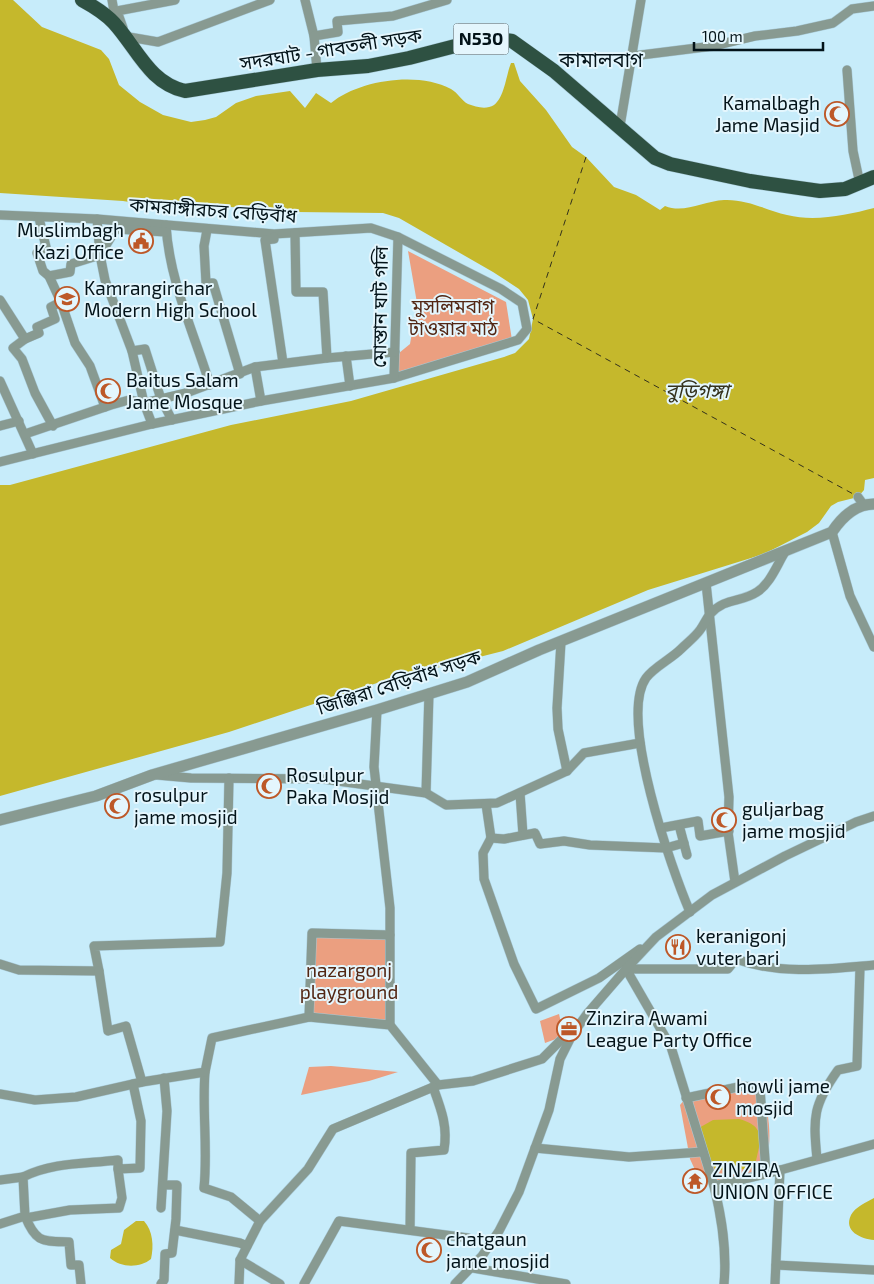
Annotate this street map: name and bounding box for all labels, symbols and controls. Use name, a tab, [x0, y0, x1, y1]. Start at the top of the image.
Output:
scale bar	[694, 20, 823, 52]
street label: সদরঘাট - গাবতলী সড়ক	[237, 23, 424, 74]
road number: N530	[454, 23, 508, 54]
text: 100 m	[702, 27, 743, 45]
district label: কামালবাগ	[558, 47, 644, 71]
place label: Kamalbagh Jame Masjid	[715, 91, 820, 136]
mosque icon: Kamalbagh Jame Masjid	[824, 101, 850, 127]
street label: কামরাঙ্গীরচর বেড়িবাঁধ	[127, 192, 298, 227]
place label: Muslimbagh Kazi Office	[17, 218, 124, 263]
public building icon: Muslimbagh Kazi Office	[128, 228, 154, 254]
street label: মোস্তান ঘাট গলি	[367, 245, 392, 368]
place label: Kamrangirchar Modern High School	[84, 276, 257, 321]
school or university icon: Kamrangirchar Modern High School	[54, 286, 80, 312]
park label: মুসলিমবাগ টাওয়ার মাঠ	[408, 294, 498, 339]
place label: Baitus Salam Jame Mosque	[126, 368, 243, 413]
mosque icon: Baitus Salam Jame Mosque	[95, 378, 121, 404]
water label: বুড়িগঙ্গা	[665, 378, 732, 403]
street label: জিঞ্জিরা বেড়িবাঁধ সড়ক	[313, 644, 484, 719]
place label: Rosulpur Paka Mosjid	[286, 763, 389, 808]
mosque icon: Rosulpur Paka Mosjid	[256, 773, 282, 799]
place label: rosulpur jame mosjid	[134, 783, 238, 828]
mosque icon: rosulpur jame mosjid	[104, 793, 130, 819]
place label: guljarbag jame mosjid	[742, 797, 846, 842]
mosque icon: guljarbag jame mosjid	[711, 807, 737, 833]
place label: keranigonj vuter bari	[696, 924, 787, 969]
restaurant icon: keranigonj vuter bari	[665, 934, 691, 960]
park label: nazargonj playground	[300, 958, 398, 1003]
place label: Zinzira Awami League Party Office	[586, 1006, 752, 1051]
office icon: Zinzira Awami League Party Office	[556, 1016, 582, 1042]
place label: howli jame mosjid	[736, 1074, 830, 1119]
mosque icon: howli jame mosjid	[705, 1084, 731, 1110]
place label: ZINZIRA UNION OFFICE	[712, 1158, 833, 1203]
temple icon: ZINZIRA UNION OFFICE	[682, 1168, 708, 1194]
place label: chatgaun jame mosjid	[446, 1227, 550, 1272]
mosque icon: chatgaun jame mosjid	[416, 1237, 442, 1263]

